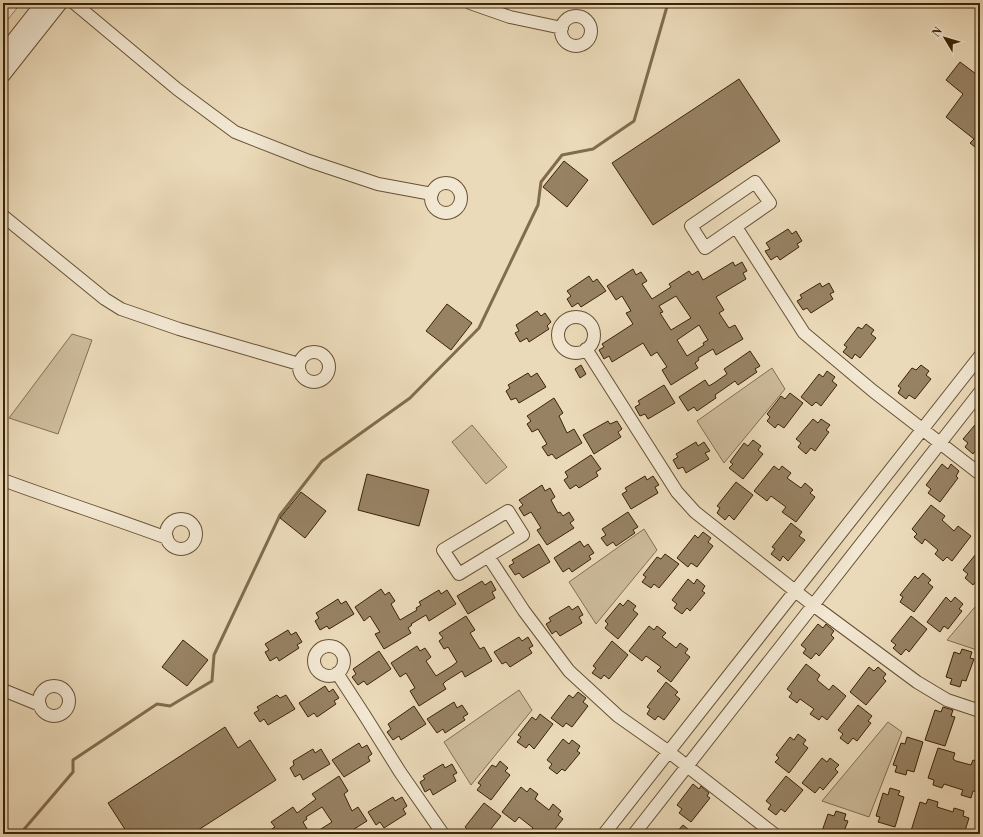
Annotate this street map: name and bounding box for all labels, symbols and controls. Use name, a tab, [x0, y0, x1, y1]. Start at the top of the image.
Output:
north arrow	[925, 18, 965, 58]
text: N	[930, 24, 946, 40]

